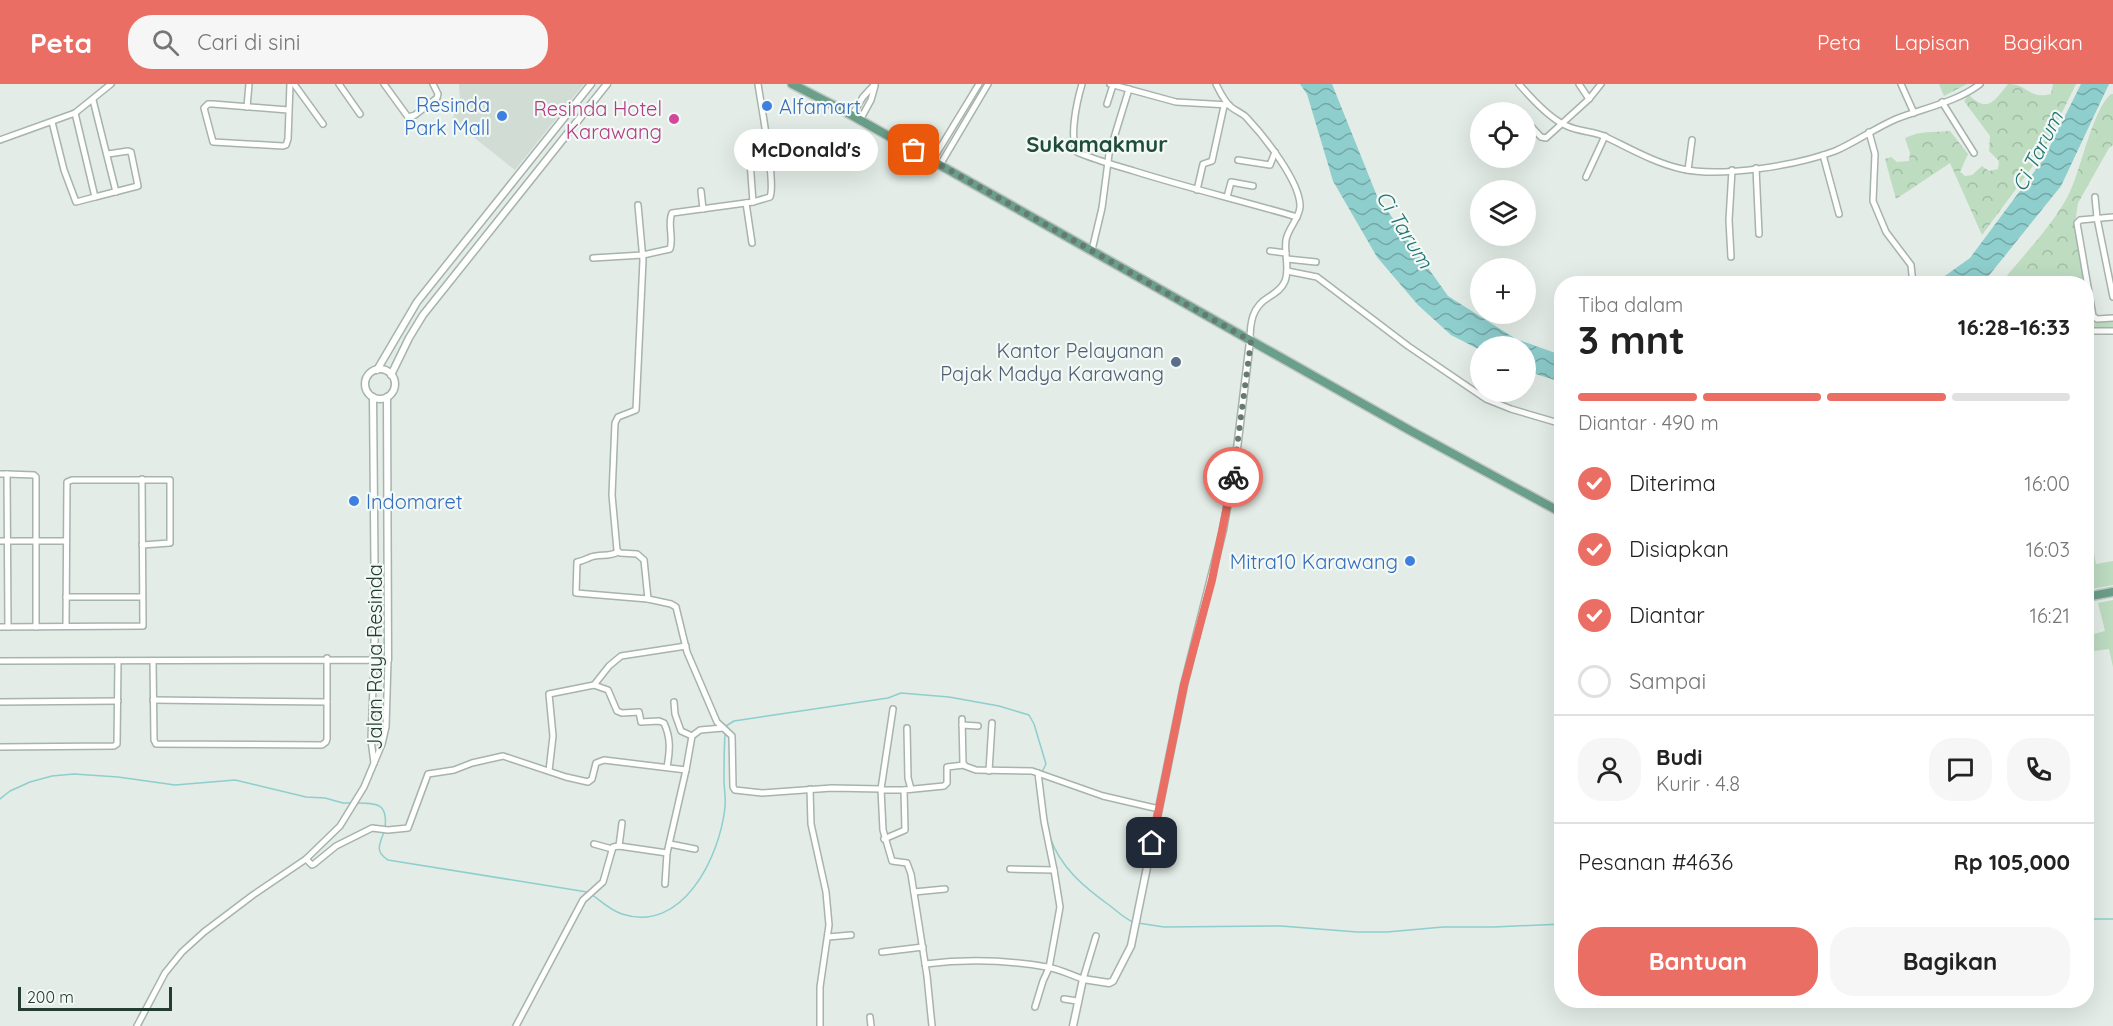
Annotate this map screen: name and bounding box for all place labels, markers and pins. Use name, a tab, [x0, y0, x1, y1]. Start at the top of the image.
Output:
place label: Resinda Park Mall	[404, 92, 490, 140]
place label: Alfamart	[779, 94, 861, 119]
place label: Resinda Hotel Karawang	[533, 96, 662, 144]
marker: Alfamart	[760, 99, 774, 113]
marker: Resinda Park Mall	[495, 109, 509, 123]
marker: Resinda Hotel Karawang	[667, 112, 681, 126]
pin	[888, 124, 939, 175]
callout: McDonald's	[734, 129, 878, 171]
place label: Kantor Pelayanan Pajak Madya Karawang	[940, 338, 1164, 386]
marker: Kantor Pelayanan Pajak Madya Karawang	[1169, 355, 1183, 369]
place label: Indomaret	[366, 489, 463, 514]
marker: Indomaret	[347, 494, 361, 508]
place label: Mitra10 Karawang	[1230, 549, 1398, 574]
marker: Mitra10 Karawang	[1403, 554, 1417, 568]
pin	[1126, 817, 1177, 868]

